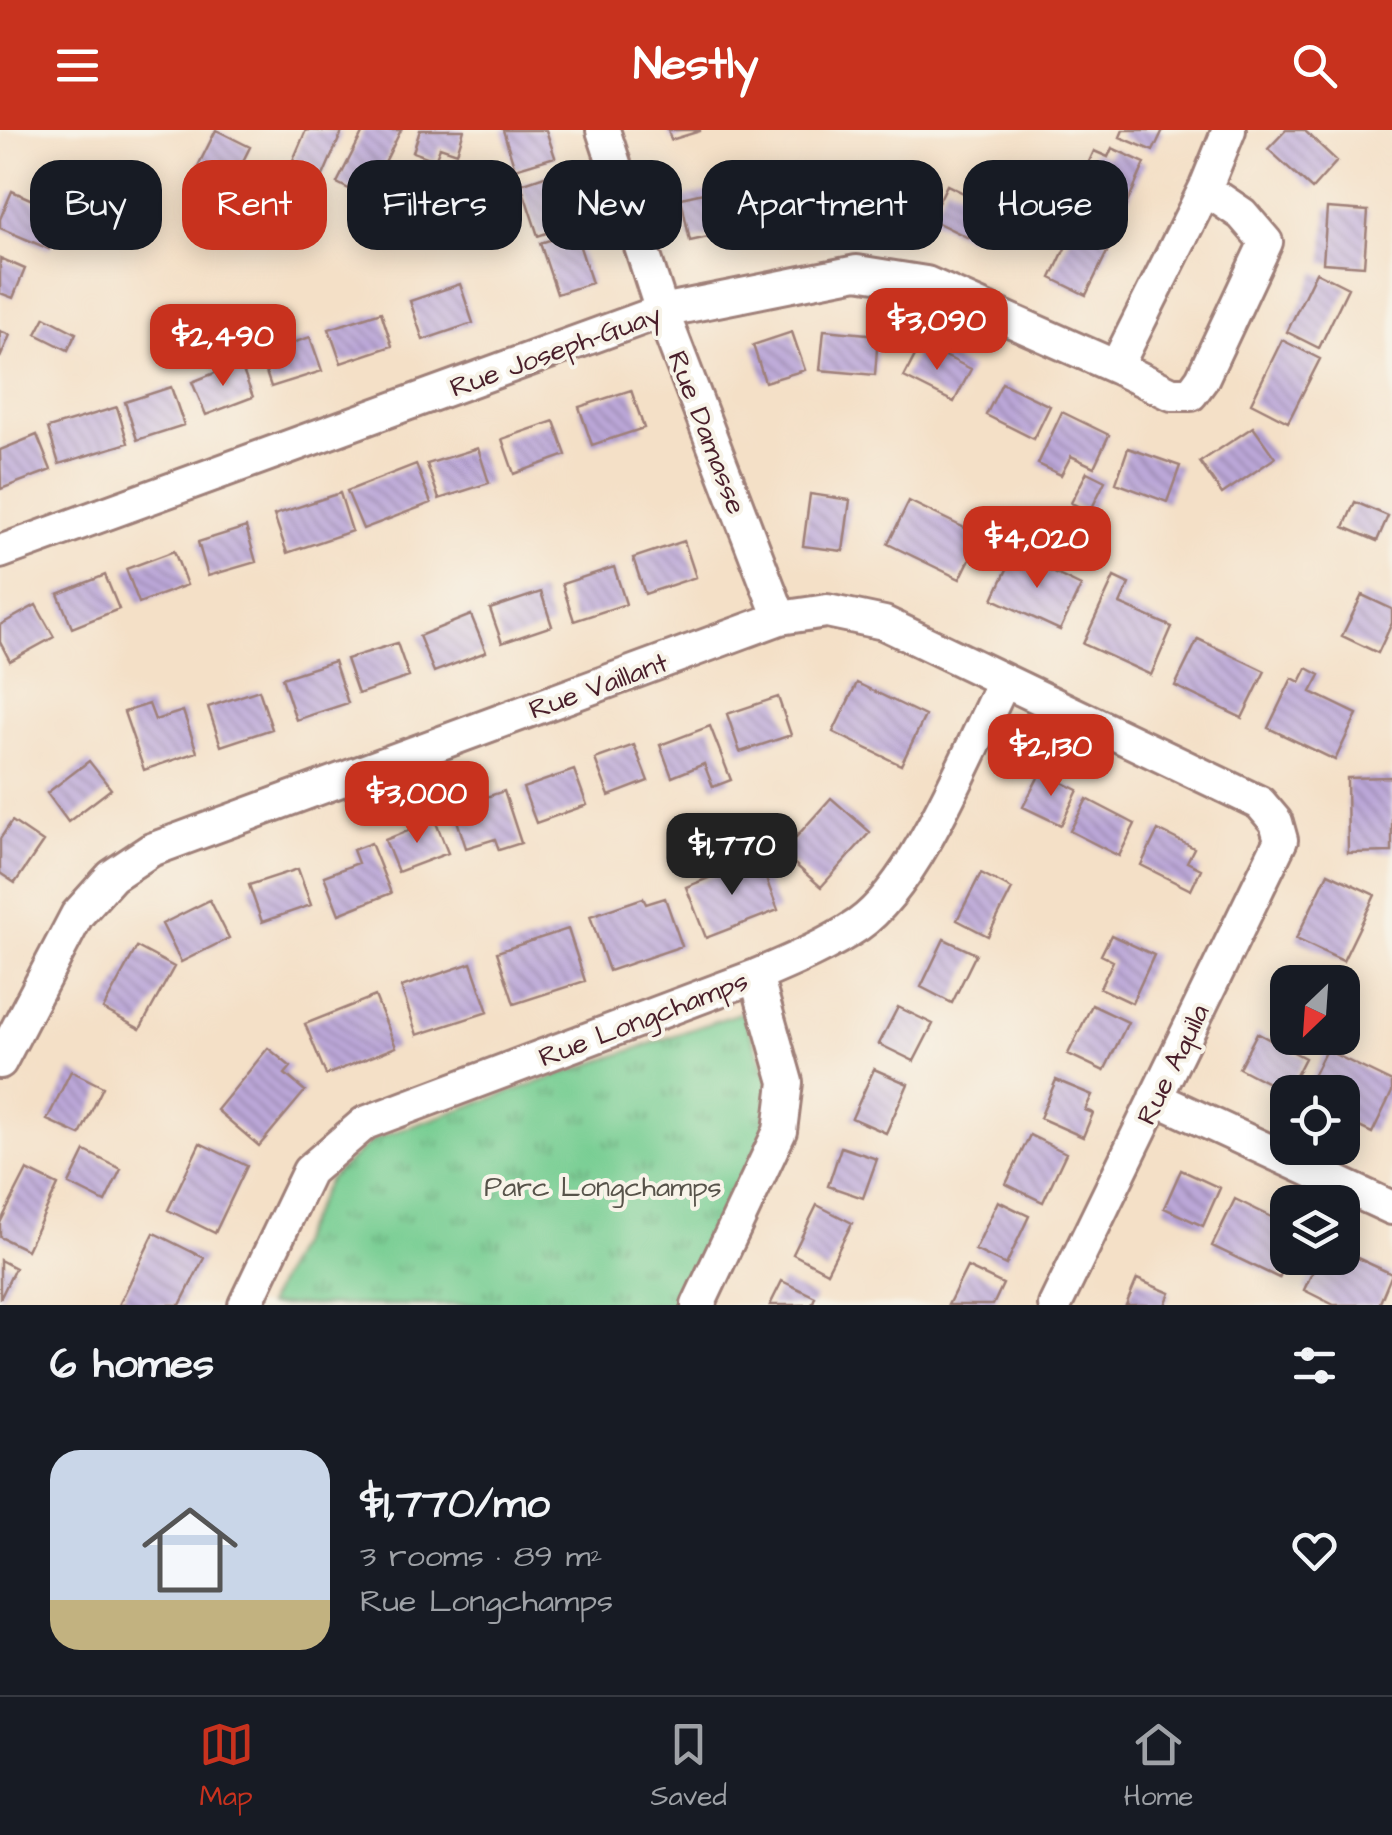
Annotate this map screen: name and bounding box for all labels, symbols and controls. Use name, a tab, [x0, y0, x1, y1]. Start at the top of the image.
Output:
text: Nestly	[633, 34, 759, 96]
icon: menu	[50, 38, 105, 93]
icon: search	[1287, 38, 1342, 93]
chip: Buy	[30, 160, 162, 250]
chip: Rent	[182, 160, 327, 250]
chip: Filters	[347, 160, 522, 250]
chip: New	[542, 160, 682, 250]
chip: Apartment	[702, 160, 943, 250]
chip: House	[963, 160, 1128, 250]
pin: $3,090	[856, 288, 1018, 373]
street label: Rue Joseph-Guay	[445, 295, 667, 410]
text: $3,090	[888, 298, 986, 343]
pin: $2,490	[142, 304, 304, 389]
text: $2,490	[172, 314, 274, 359]
street label: Rue Damasse	[658, 345, 756, 520]
pin: $4,020	[956, 506, 1118, 591]
text: $4,020	[985, 516, 1089, 561]
street label: Rue Vaillant	[524, 643, 674, 730]
pin: $2,130	[970, 714, 1132, 799]
text: $2,130	[1010, 724, 1092, 769]
pin: $3,000	[336, 761, 498, 846]
text: $3,000	[367, 771, 467, 816]
pin: $1,770	[651, 813, 813, 898]
text: $1,770	[688, 823, 776, 868]
street label: Rue Longchamps	[533, 962, 754, 1078]
north arrow	[1270, 965, 1360, 1055]
map controls	[1270, 965, 1360, 1275]
street label: Rue Aquila	[1127, 998, 1219, 1132]
button: locate	[1270, 1075, 1360, 1165]
park label: Parc Longchamps	[484, 1168, 722, 1208]
button: layers	[1270, 1185, 1360, 1275]
text: 6 homes	[50, 1336, 214, 1394]
icon: filters	[1287, 1338, 1342, 1393]
text: $1,770/mo	[360, 1476, 550, 1534]
icon: home	[130, 1490, 250, 1610]
icon: heart	[1287, 1523, 1342, 1578]
text: 3 rooms · 89 m²	[360, 1534, 603, 1579]
text: Rue Longchamps	[360, 1579, 613, 1624]
tab: Map	[199, 1717, 254, 1816]
tab: Saved	[651, 1717, 727, 1816]
tab: Home	[1124, 1717, 1193, 1816]

